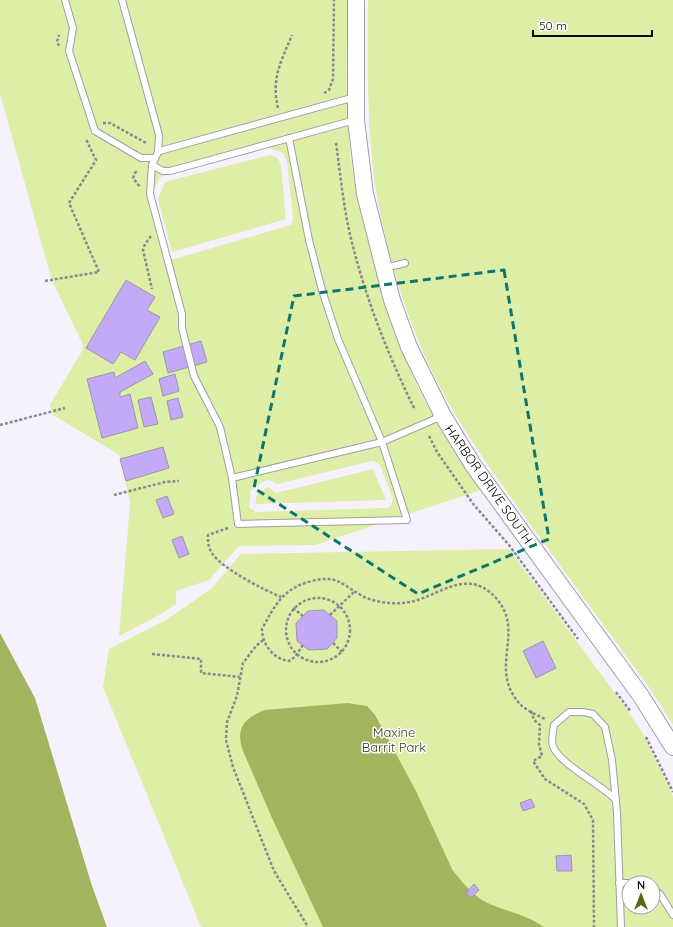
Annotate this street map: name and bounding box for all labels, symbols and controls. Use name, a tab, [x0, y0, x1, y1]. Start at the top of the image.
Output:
scale bar	[533, 12, 652, 38]
text: 50 m	[539, 18, 567, 33]
street label: HARBOR DRIVE SOUTH	[442, 421, 536, 547]
park label: Maxine Barrit Park	[362, 724, 426, 755]
north arrow	[621, 875, 661, 915]
text: N	[637, 878, 645, 892]

